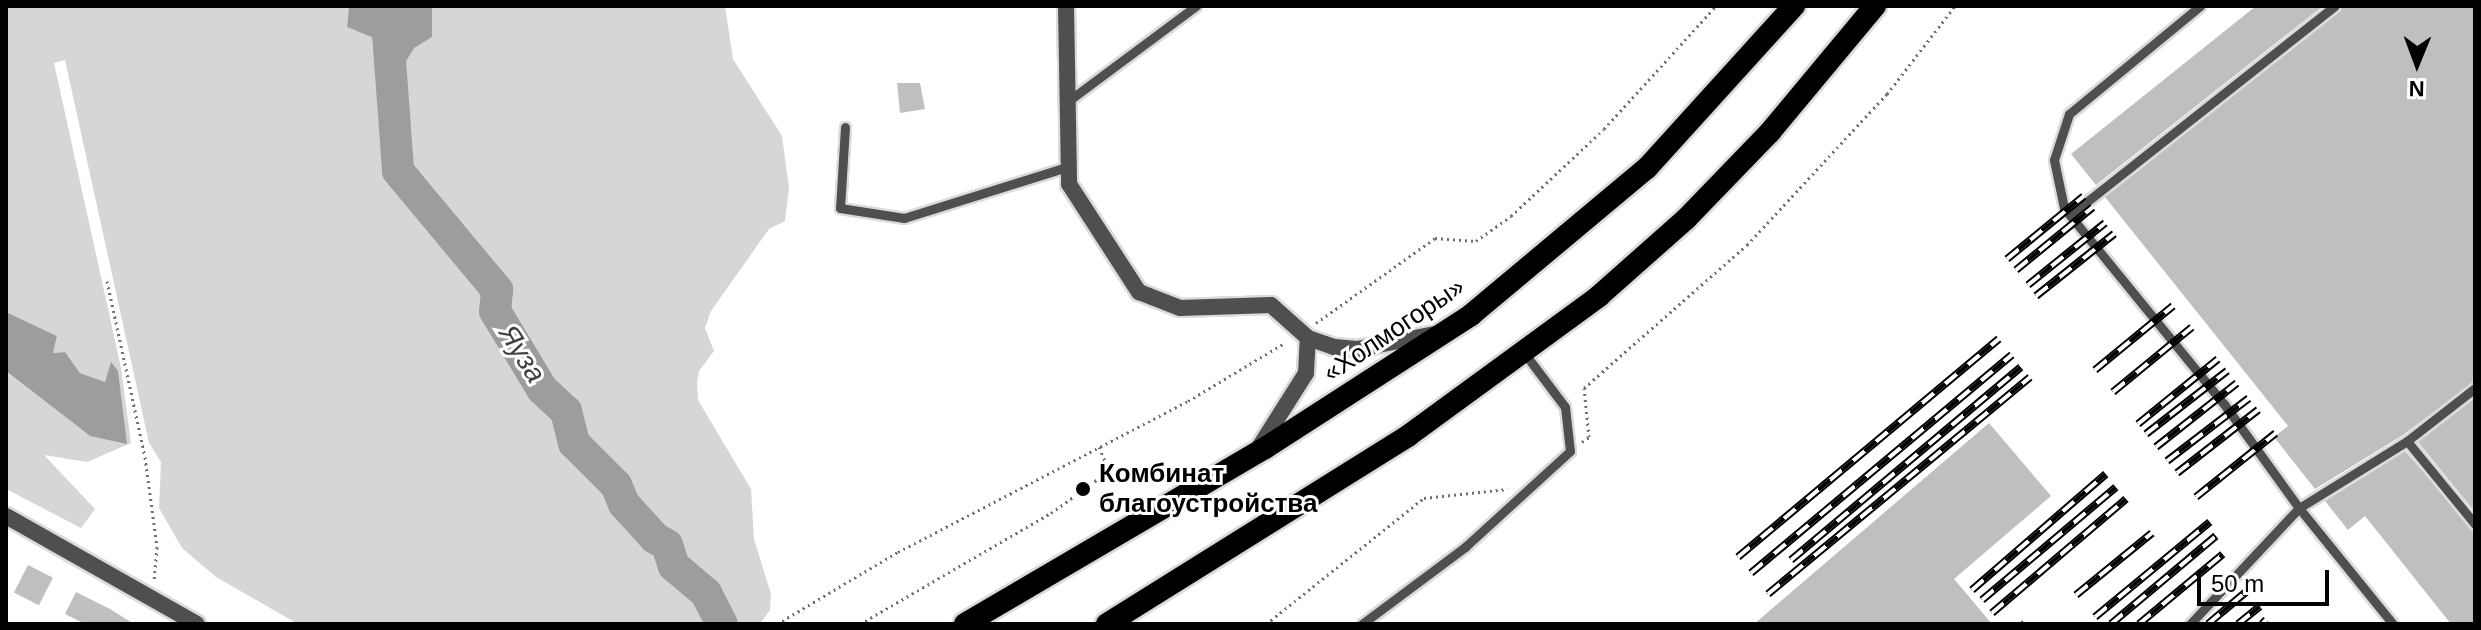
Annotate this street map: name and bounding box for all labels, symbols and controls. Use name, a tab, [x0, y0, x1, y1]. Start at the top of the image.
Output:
north arrow	[2377, 24, 2457, 104]
text: N	[2408, 76, 2425, 101]
street label: «Холмогоры»	[1317, 271, 1471, 389]
water label: Яуза	[491, 319, 553, 389]
place label: Комбинат благоустройства	[1099, 458, 1317, 520]
marker: Комбинат благоустройства	[1074, 480, 1092, 498]
scale bar	[2201, 554, 2333, 604]
text: 50 m	[2211, 570, 2264, 597]

